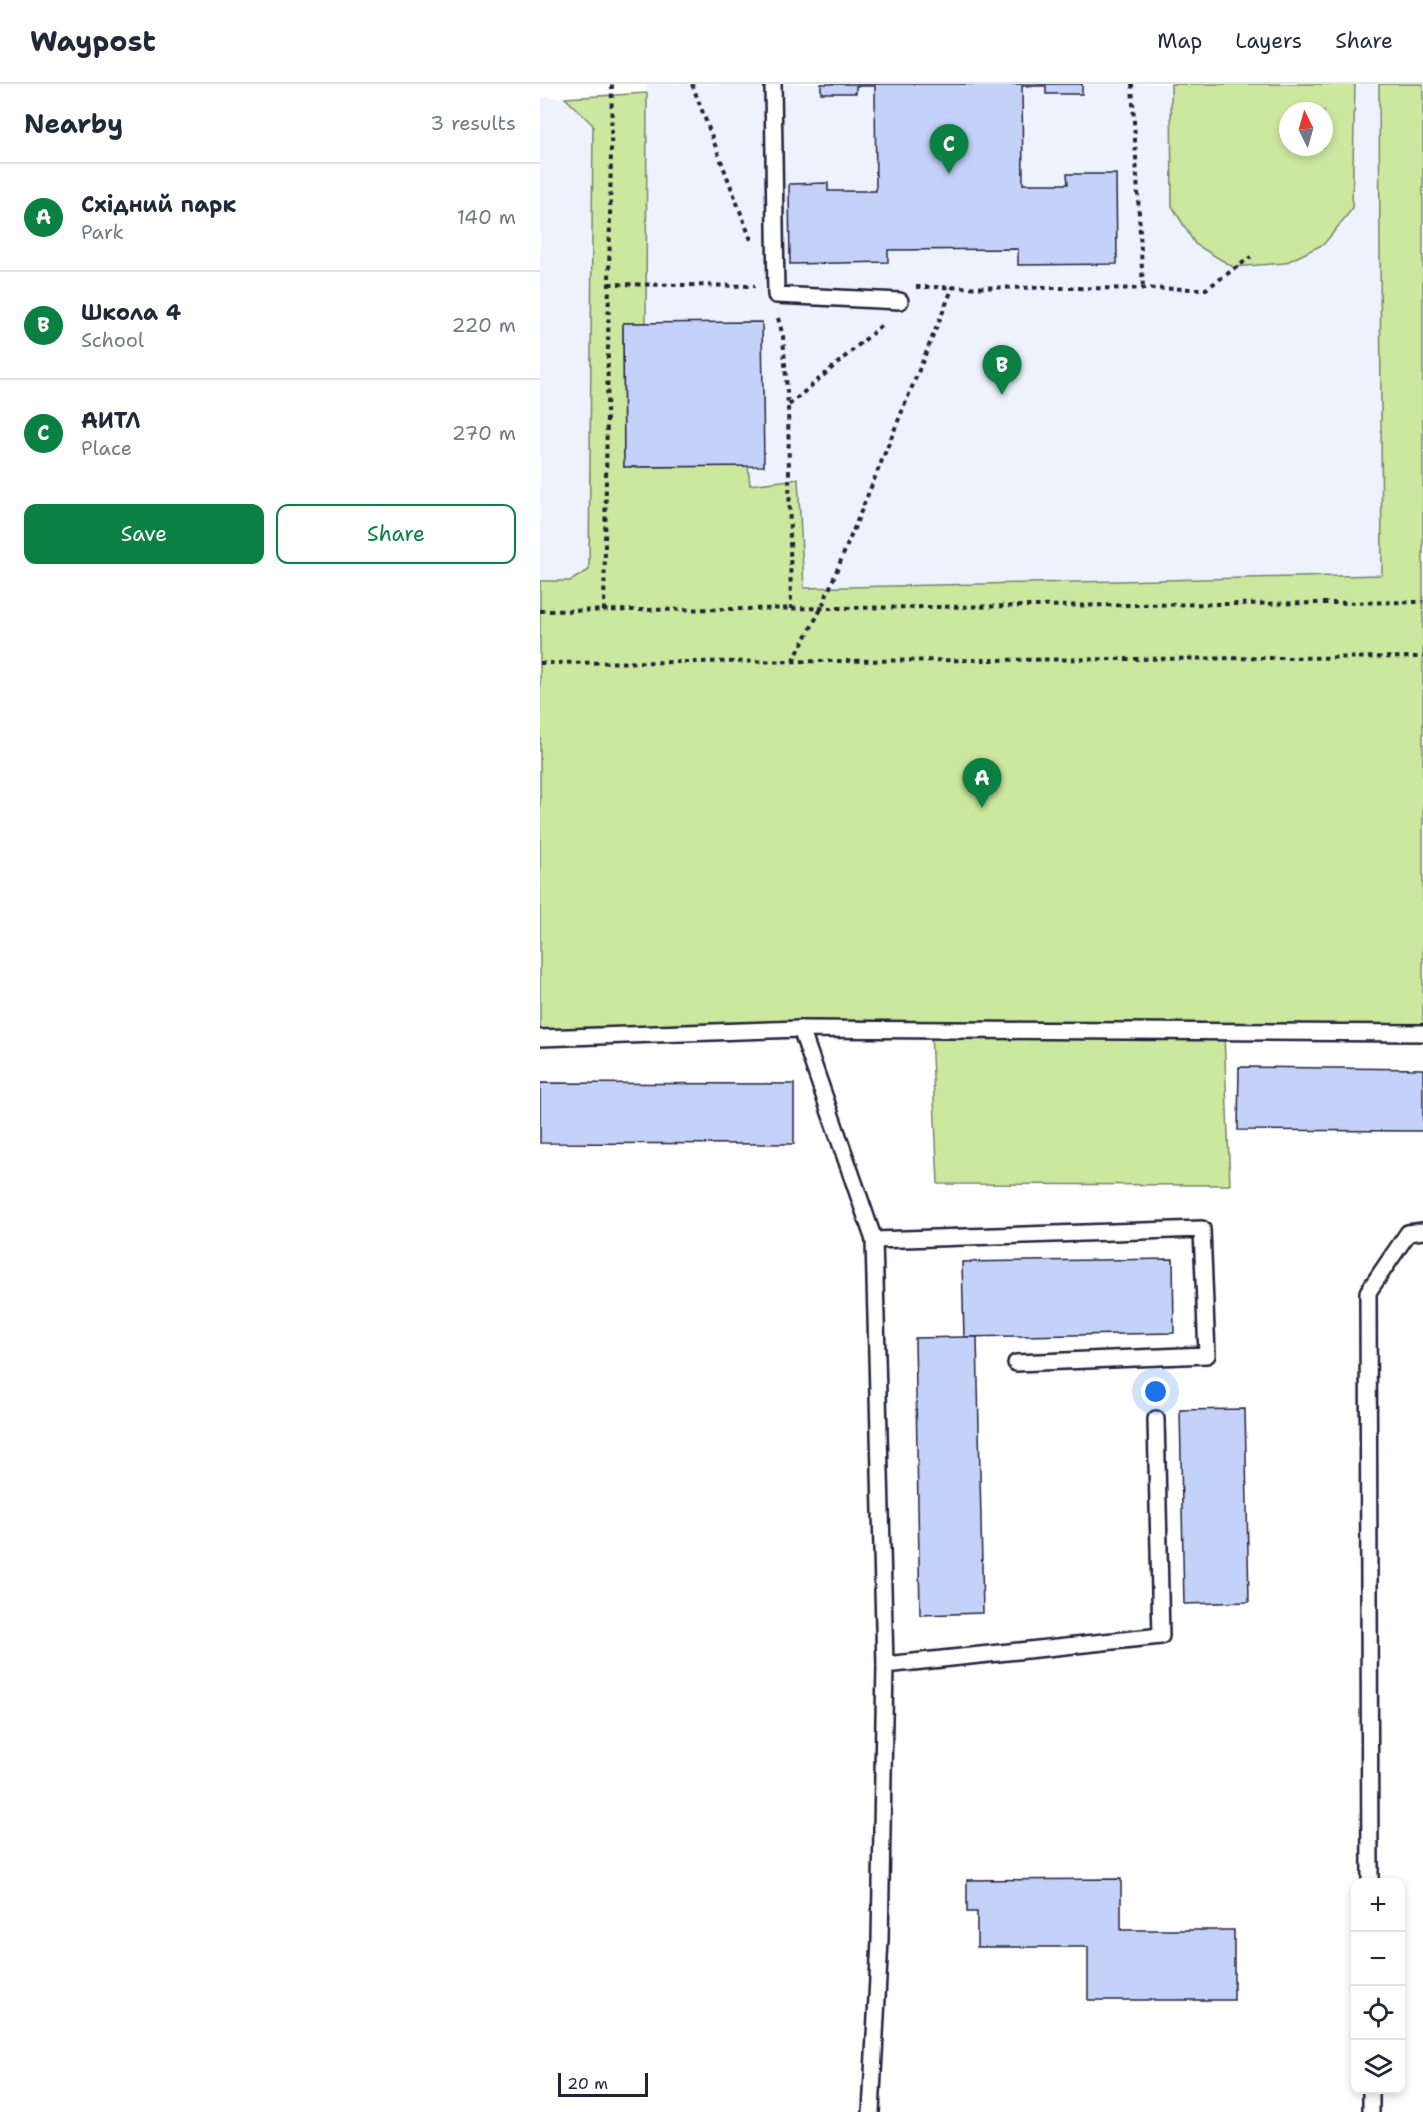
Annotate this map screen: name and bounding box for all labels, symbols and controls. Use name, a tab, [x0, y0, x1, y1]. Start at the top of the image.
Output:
text: Waypost	[30, 22, 156, 60]
text: Map	[1157, 27, 1202, 55]
text: Layers	[1235, 27, 1302, 55]
text: Share	[1335, 27, 1393, 55]
north arrow	[1279, 102, 1333, 156]
text: Nearby	[24, 106, 123, 141]
text: 3 results	[430, 110, 516, 136]
pin: C	[930, 124, 968, 174]
text: Східний парк	[81, 190, 236, 219]
text: A	[36, 204, 51, 230]
text: 140 m	[457, 204, 516, 230]
text: Park	[81, 219, 124, 245]
text: Школа 4	[81, 298, 181, 327]
text: B	[37, 312, 50, 338]
text: 220 m	[452, 312, 516, 338]
text: School	[81, 327, 144, 353]
pin: B	[982, 346, 1022, 395]
text: АИТЛ	[81, 406, 141, 435]
text: C	[37, 420, 50, 446]
text: 270 m	[452, 420, 516, 446]
text: Place	[81, 435, 132, 461]
button: Save	[24, 504, 264, 564]
button: Share	[276, 504, 516, 564]
pin: A	[962, 758, 1002, 808]
your location	[1141, 1377, 1170, 1406]
map controls	[1351, 1878, 1405, 2094]
button: +	[1351, 1878, 1405, 1932]
button: −	[1351, 1932, 1405, 1986]
button: locate	[1351, 1986, 1405, 2040]
button: layers	[1351, 2040, 1405, 2094]
scale bar	[558, 2070, 648, 2098]
text: 20 m	[567, 2073, 608, 2094]

